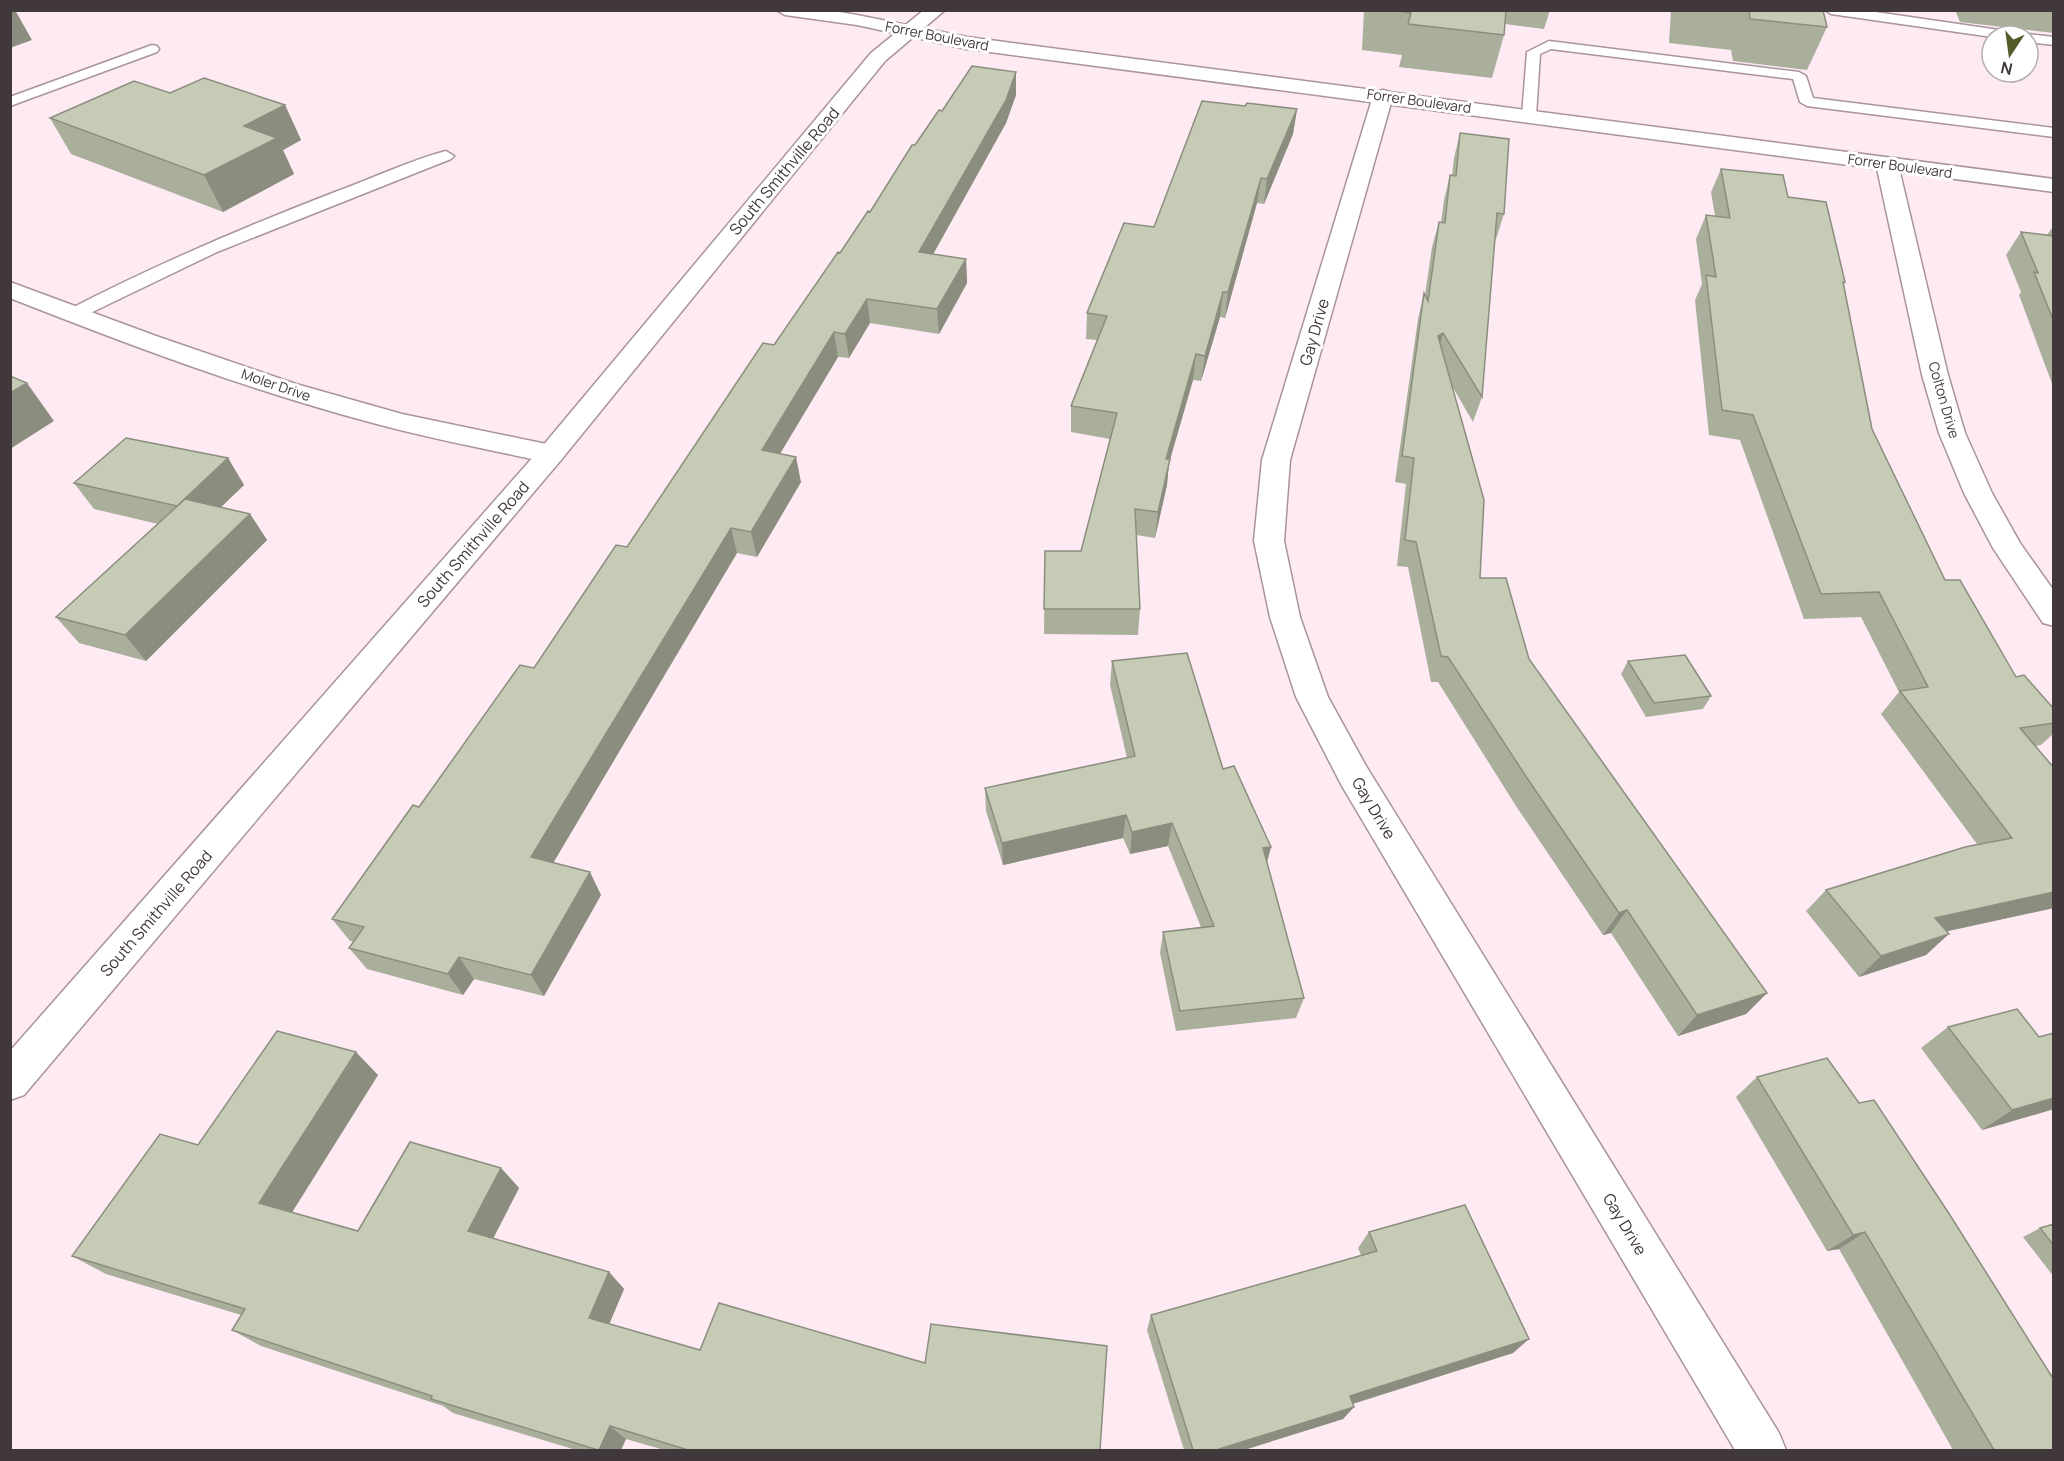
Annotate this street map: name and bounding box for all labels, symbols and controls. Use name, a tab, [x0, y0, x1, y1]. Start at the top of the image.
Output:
street label: Forrer Boulevard	[884, 16, 991, 55]
north arrow	[1980, 24, 2040, 84]
text: N	[1999, 57, 2015, 81]
street label: Forrer Boulevard	[1366, 84, 1472, 117]
street label: South Smithville Road	[724, 102, 844, 240]
street label: Forrer Boulevard	[1847, 149, 1953, 182]
street label: Gay Drive	[1294, 296, 1334, 368]
street label: Colton Drive	[1924, 359, 1965, 440]
street label: Moler Drive	[239, 364, 313, 405]
street label: South Smithville Road	[412, 476, 534, 612]
street label: Gay Drive	[1347, 773, 1401, 843]
street label: South Smithville Road	[95, 845, 217, 981]
street label: Gay Drive	[1598, 1189, 1652, 1259]

